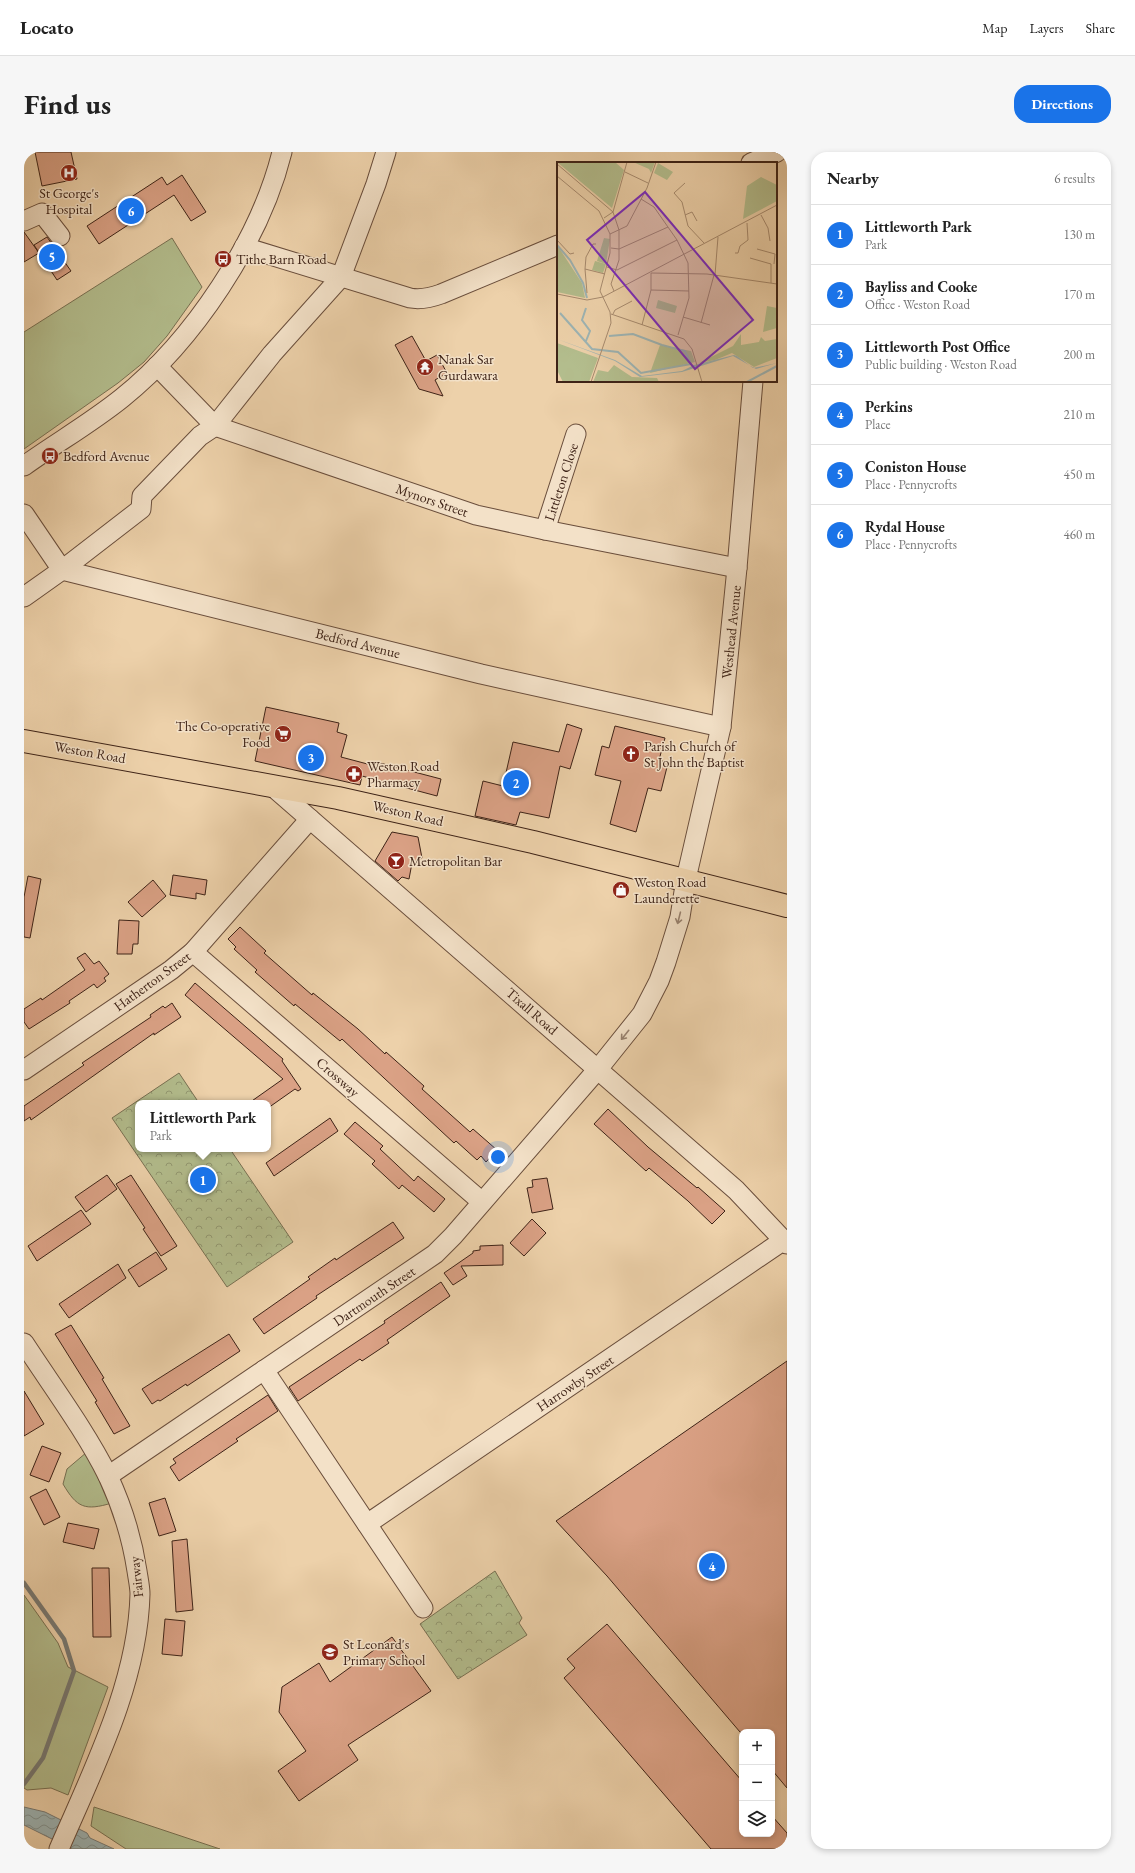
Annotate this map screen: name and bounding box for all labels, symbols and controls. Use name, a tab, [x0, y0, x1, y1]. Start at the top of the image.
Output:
text: Locato	[20, 15, 74, 40]
text: Map	[982, 19, 1007, 37]
text: Layers	[1029, 19, 1064, 37]
text: Share	[1086, 19, 1115, 37]
button: Directions	[1014, 85, 1111, 123]
text: Find us	[24, 86, 111, 122]
inset map	[557, 162, 777, 382]
hospital icon: St George's Hospital	[59, 163, 79, 183]
text: Nearby	[827, 167, 879, 189]
text: 6 results	[1054, 170, 1095, 187]
place label: St George's Hospital	[39, 184, 99, 218]
pin: 6	[118, 196, 144, 226]
text: Littleworth Park	[865, 217, 972, 236]
text: 1	[837, 226, 843, 243]
text: 130 m	[1064, 226, 1095, 243]
text: Park	[865, 236, 887, 253]
pin: 5	[39, 242, 65, 272]
bus stop icon: Tithe Barn Road	[213, 249, 233, 269]
place label: Tithe Barn Road	[236, 250, 328, 268]
text: Bayliss and Cooke	[865, 277, 977, 296]
text: 2	[837, 286, 843, 303]
text: 170 m	[1064, 286, 1095, 303]
text: Office · Weston Road	[865, 296, 970, 313]
text: Littleworth Post Office	[865, 337, 1010, 356]
text: 3	[837, 346, 843, 363]
text: 200 m	[1064, 346, 1095, 363]
place label: Nanak Sar Gurdawara	[438, 350, 498, 384]
text: Public building · Weston Road	[865, 356, 1017, 373]
temple icon: Nanak Sar Gurdawara	[415, 357, 435, 377]
text: Perkins	[865, 397, 913, 416]
text: 4	[837, 406, 843, 423]
text: 210 m	[1064, 406, 1095, 423]
text: Place	[865, 416, 891, 433]
street label: Littleton Close	[540, 440, 582, 523]
bus stop icon: Bedford Avenue	[40, 446, 60, 466]
place label: Bedford Avenue	[63, 447, 150, 465]
text: Coniston House	[865, 457, 966, 476]
text: 5	[837, 466, 843, 483]
text: 450 m	[1064, 466, 1095, 483]
text: Place · Pennycrofts	[865, 476, 957, 493]
street label: Mynors Street	[393, 479, 471, 521]
text: Rydal House	[865, 517, 945, 536]
text: 6	[837, 526, 843, 543]
text: 460 m	[1064, 526, 1095, 543]
text: Place · Pennycrofts	[865, 536, 957, 553]
street label: Westhead Avenue	[717, 584, 745, 680]
street label: Bedford Avenue	[314, 624, 403, 662]
place label: The Co-operative Food	[175, 717, 271, 751]
supermarket icon: The Co-operative Food	[273, 724, 293, 744]
street label: Weston Road	[53, 737, 128, 767]
place label: Parish Church of St John the Baptist	[644, 737, 745, 771]
pin: 3	[298, 743, 324, 773]
church icon: Parish Church of St John the Baptist	[621, 744, 641, 764]
place label: Weston Road Pharmacy	[367, 757, 440, 791]
pharmacy icon: Weston Road Pharmacy	[344, 764, 364, 784]
pin: 2	[503, 768, 529, 798]
street label: Weston Road	[371, 796, 446, 830]
bar icon: Metropolitan Bar	[386, 851, 406, 871]
place label: Metropolitan Bar	[409, 852, 503, 870]
place label: Weston Road Launderette	[634, 873, 707, 907]
shop icon: Weston Road Launderette	[611, 880, 631, 900]
one-way arrow	[675, 911, 683, 924]
street label: Hatherton Street	[110, 947, 195, 1015]
street label: Tixall Road	[502, 984, 562, 1039]
one-way arrow	[621, 1029, 630, 1040]
street label: Crossway	[313, 1053, 364, 1101]
popup	[135, 1100, 271, 1152]
text: Littleworth Park	[150, 1108, 256, 1127]
text: Park	[150, 1127, 172, 1144]
your location	[488, 1147, 508, 1167]
pin: 1	[190, 1165, 216, 1195]
street label: Dartmouth Street	[329, 1261, 419, 1330]
street label: Harrowby Street	[533, 1350, 617, 1415]
pin: 4	[699, 1551, 725, 1581]
street label: Fairway	[125, 1555, 147, 1599]
place label: St Leonard's Primary School	[343, 1635, 426, 1669]
school or university icon: St Leonard's Primary School	[320, 1642, 340, 1662]
map controls	[739, 1729, 775, 1837]
button: +	[739, 1729, 775, 1765]
button: −	[739, 1765, 775, 1801]
button: layers	[739, 1801, 775, 1837]

